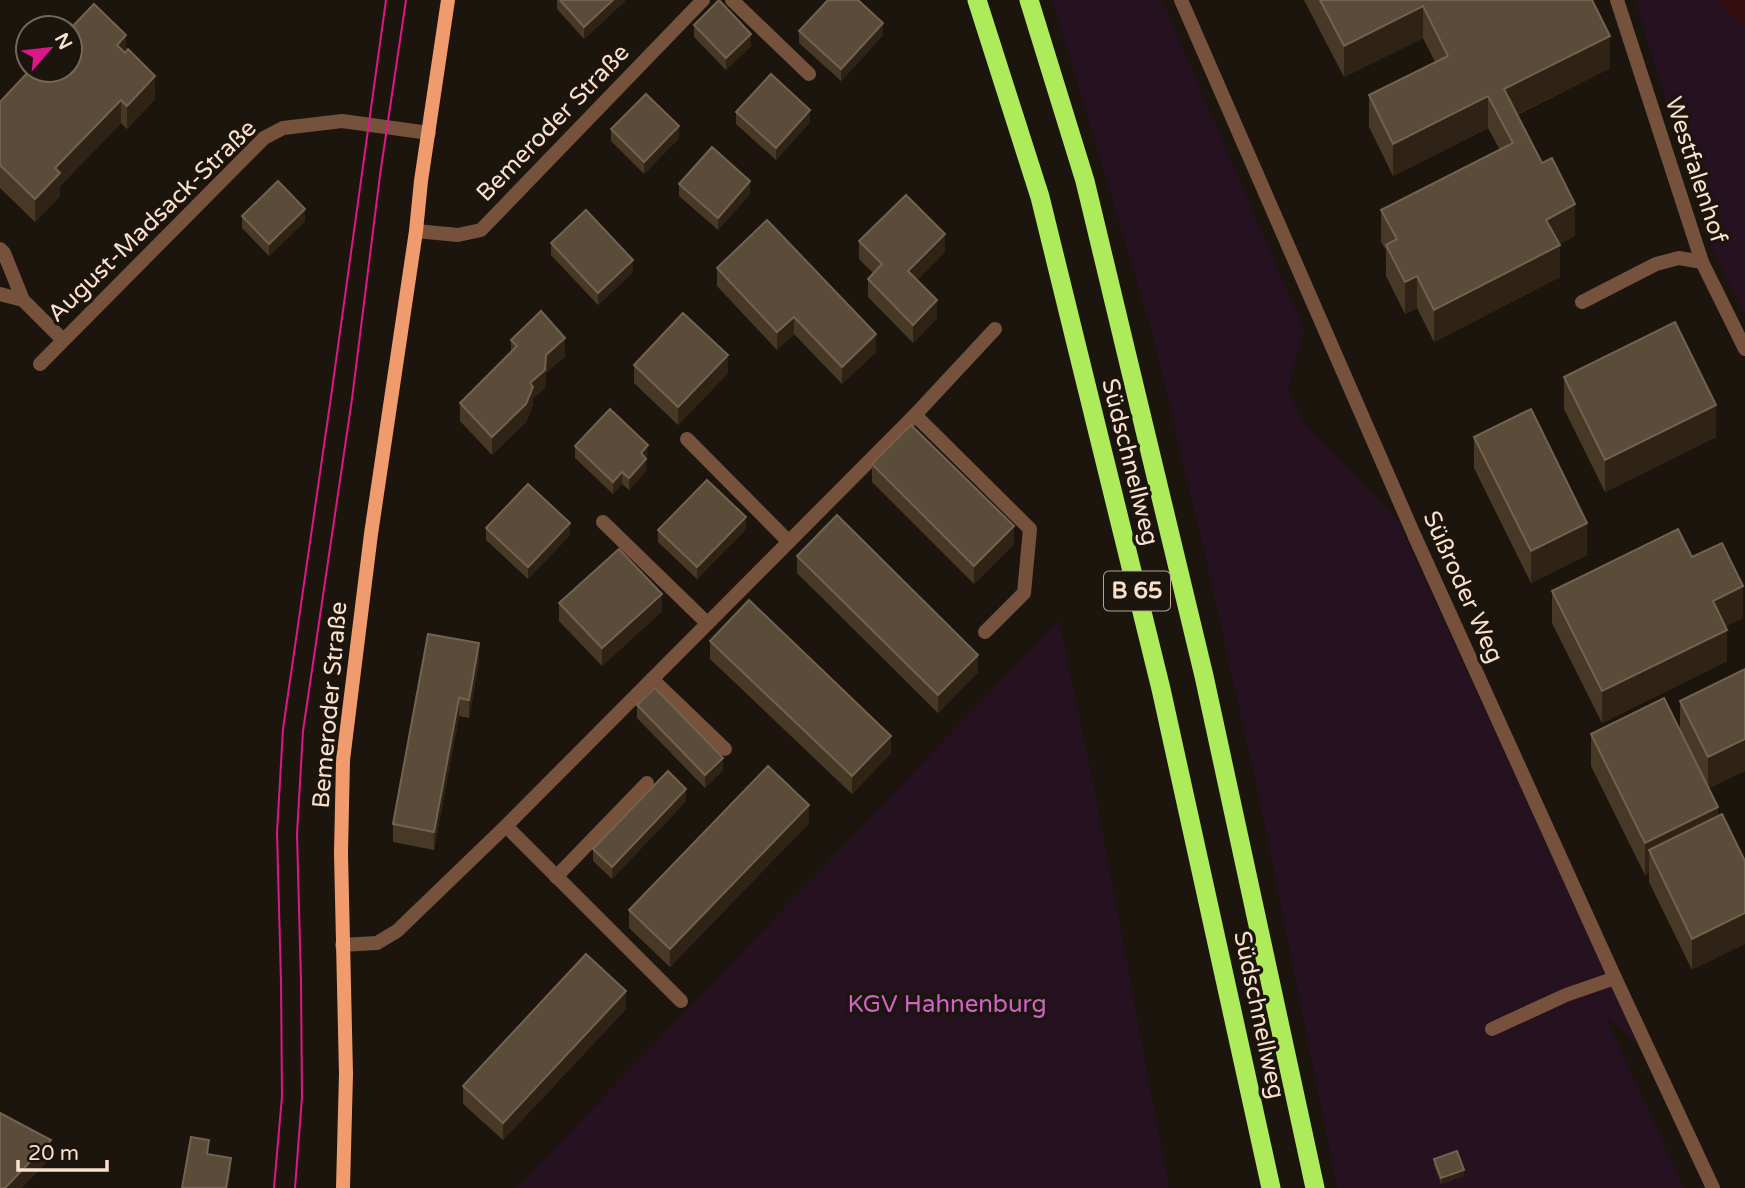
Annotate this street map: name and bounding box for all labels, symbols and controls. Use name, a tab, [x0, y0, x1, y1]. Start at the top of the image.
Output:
north arrow	[14, 14, 84, 84]
text: N	[50, 30, 76, 53]
street label: Bemeroder Straße	[470, 38, 636, 208]
street label: Westfalenhof	[1659, 93, 1734, 248]
street label: August-Madsack-Straße	[42, 114, 262, 328]
street label: Südschnellweg	[1095, 376, 1165, 548]
street label: Süßroder Weg	[1417, 507, 1509, 667]
road number: B 65	[1104, 572, 1170, 610]
street label: Bemeroder Straße	[307, 600, 353, 810]
street label: Südschnellweg	[1227, 928, 1291, 1102]
park label: KGV Hahnenburg	[847, 990, 1047, 1019]
scale bar	[18, 1128, 107, 1172]
text: 20 m	[28, 1141, 79, 1166]

